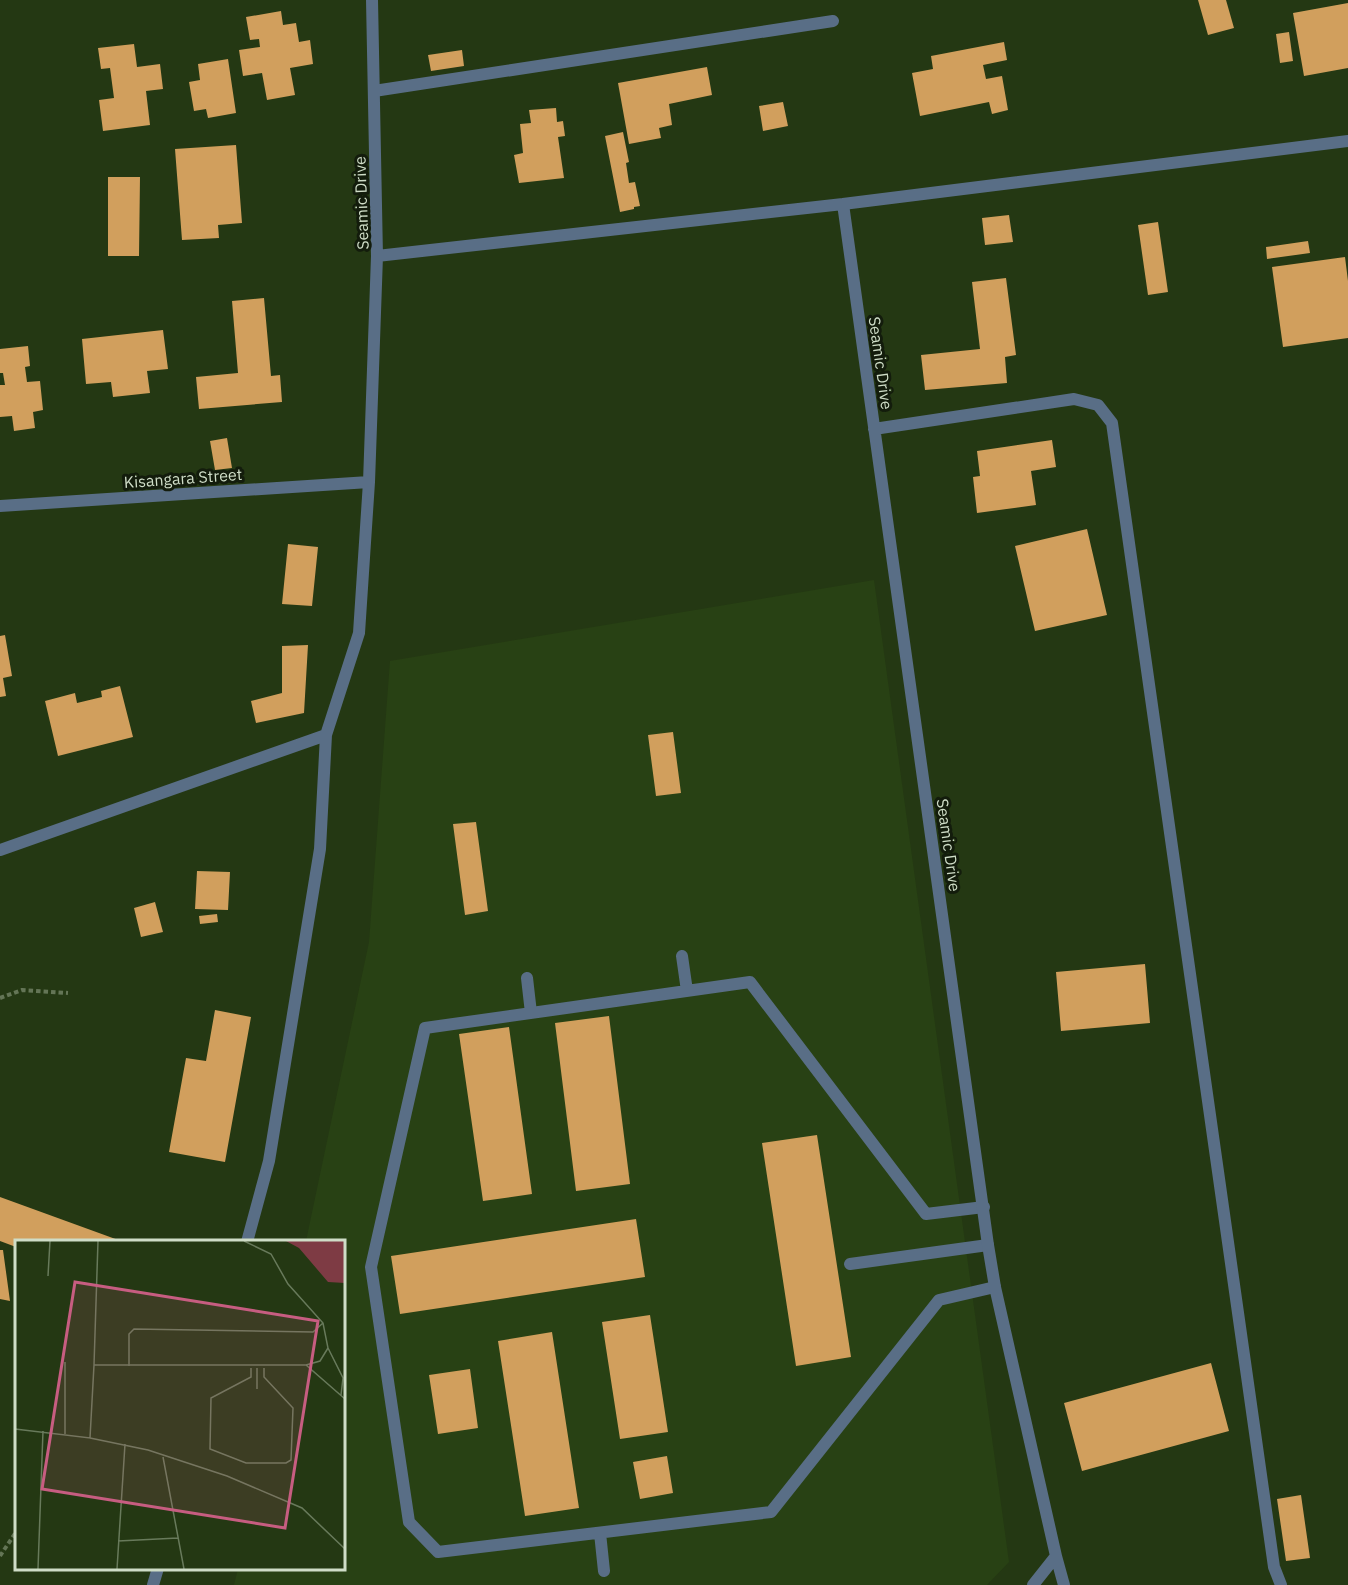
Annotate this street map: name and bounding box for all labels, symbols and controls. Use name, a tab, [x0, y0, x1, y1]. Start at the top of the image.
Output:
street label: Seamic Drive	[349, 156, 373, 250]
street label: Seamic Drive	[865, 315, 897, 411]
street label: Kisangara Street	[123, 464, 243, 492]
street label: Seamic Drive	[933, 797, 965, 893]
inset map	[15, 1240, 345, 1570]

